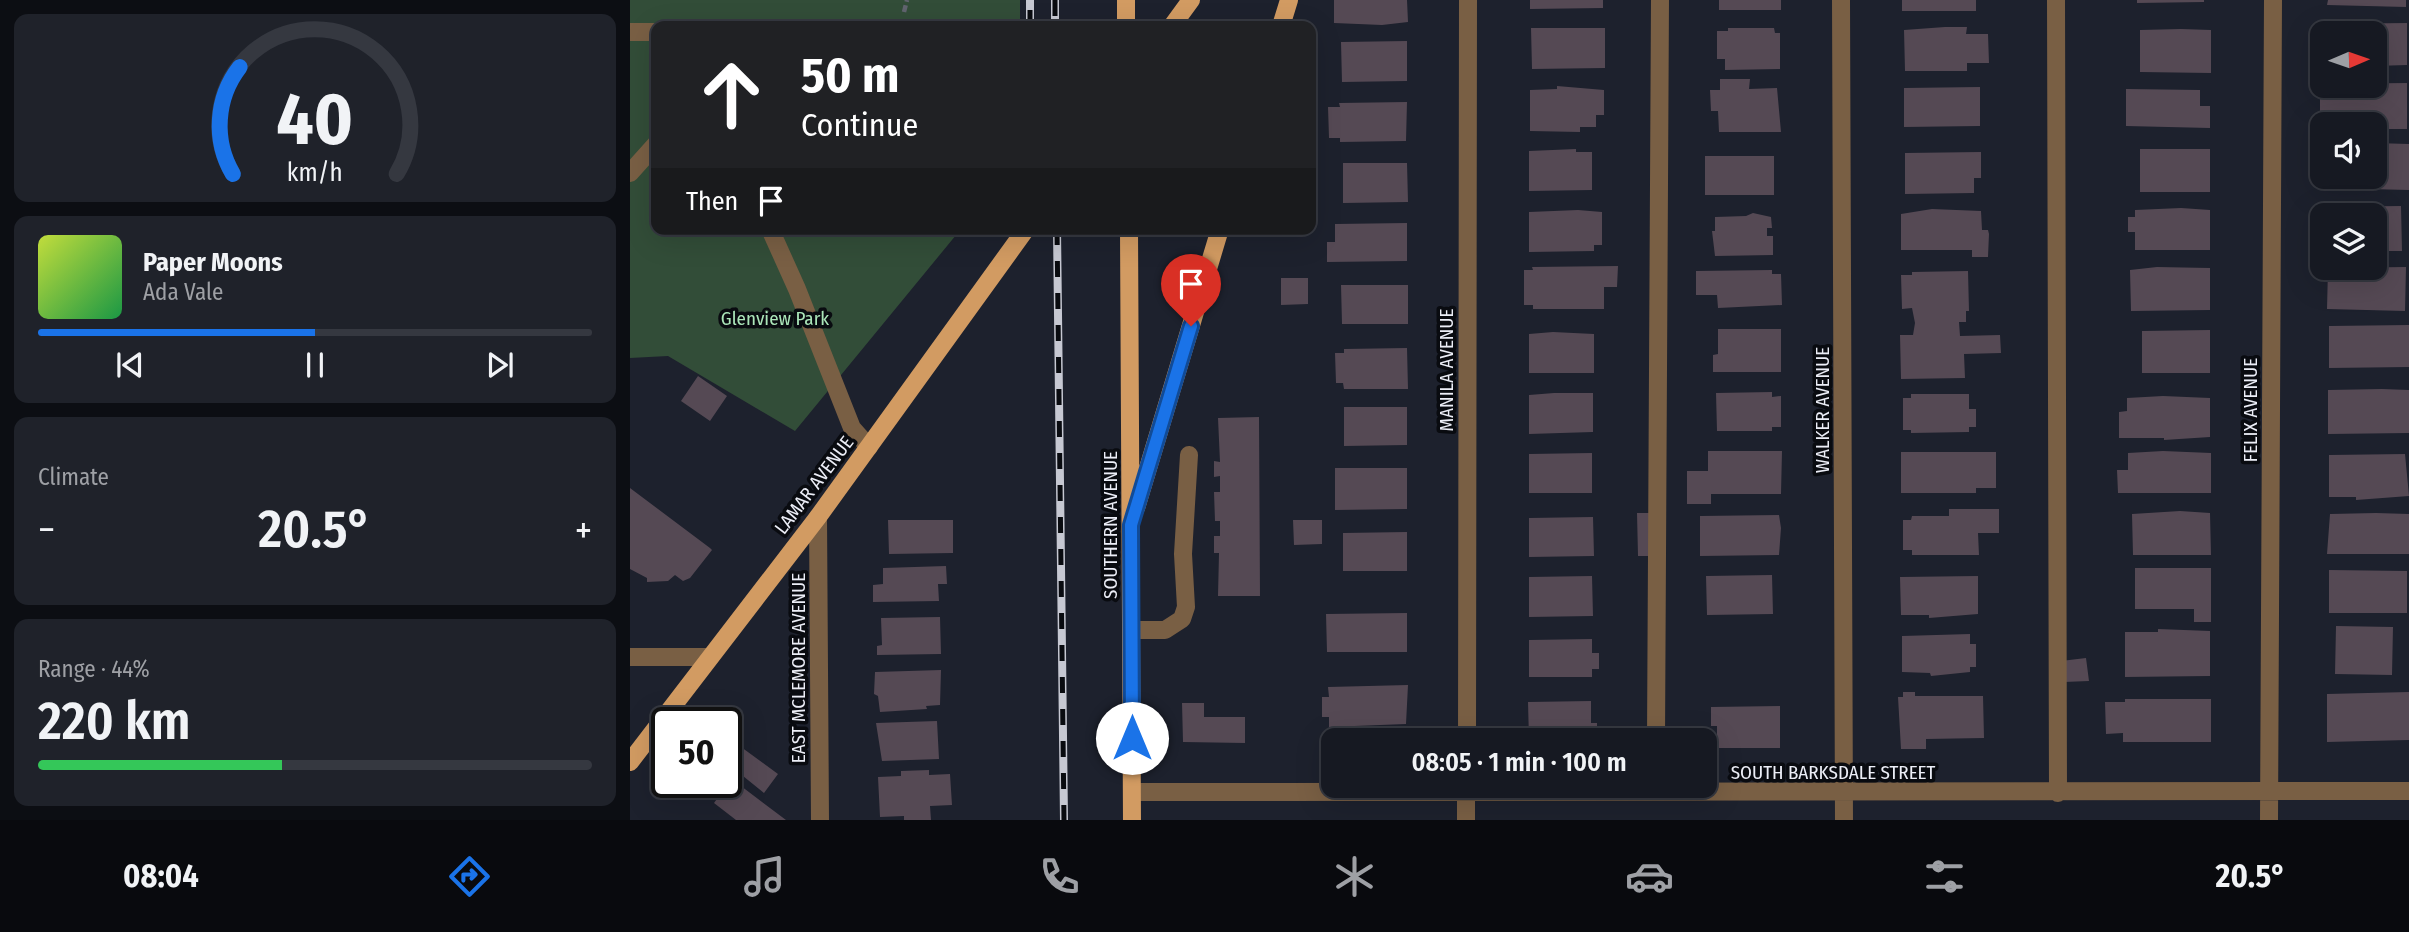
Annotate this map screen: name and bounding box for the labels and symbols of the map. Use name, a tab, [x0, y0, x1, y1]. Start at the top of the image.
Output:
north arrow	[2310, 21, 2387, 98]
pin	[1161, 254, 1221, 326]
park label: Glenview Park	[721, 307, 829, 330]
street label: MANILA AVENUE	[1435, 309, 1458, 431]
street label: WALKER AVENUE	[1811, 347, 1834, 473]
street label: FELIX AVENUE	[2239, 358, 2262, 462]
street label: LAMAR AVENUE	[770, 431, 858, 539]
street label: SOUTHERN AVENUE	[1099, 451, 1122, 599]
street label: EAST MCLEMORE AVENUE	[787, 573, 810, 763]
position arrow	[1095, 701, 1169, 775]
speed limit sign: 50	[651, 707, 742, 798]
street label: SOUTH BARKSDALE STREET	[1731, 761, 1936, 784]

